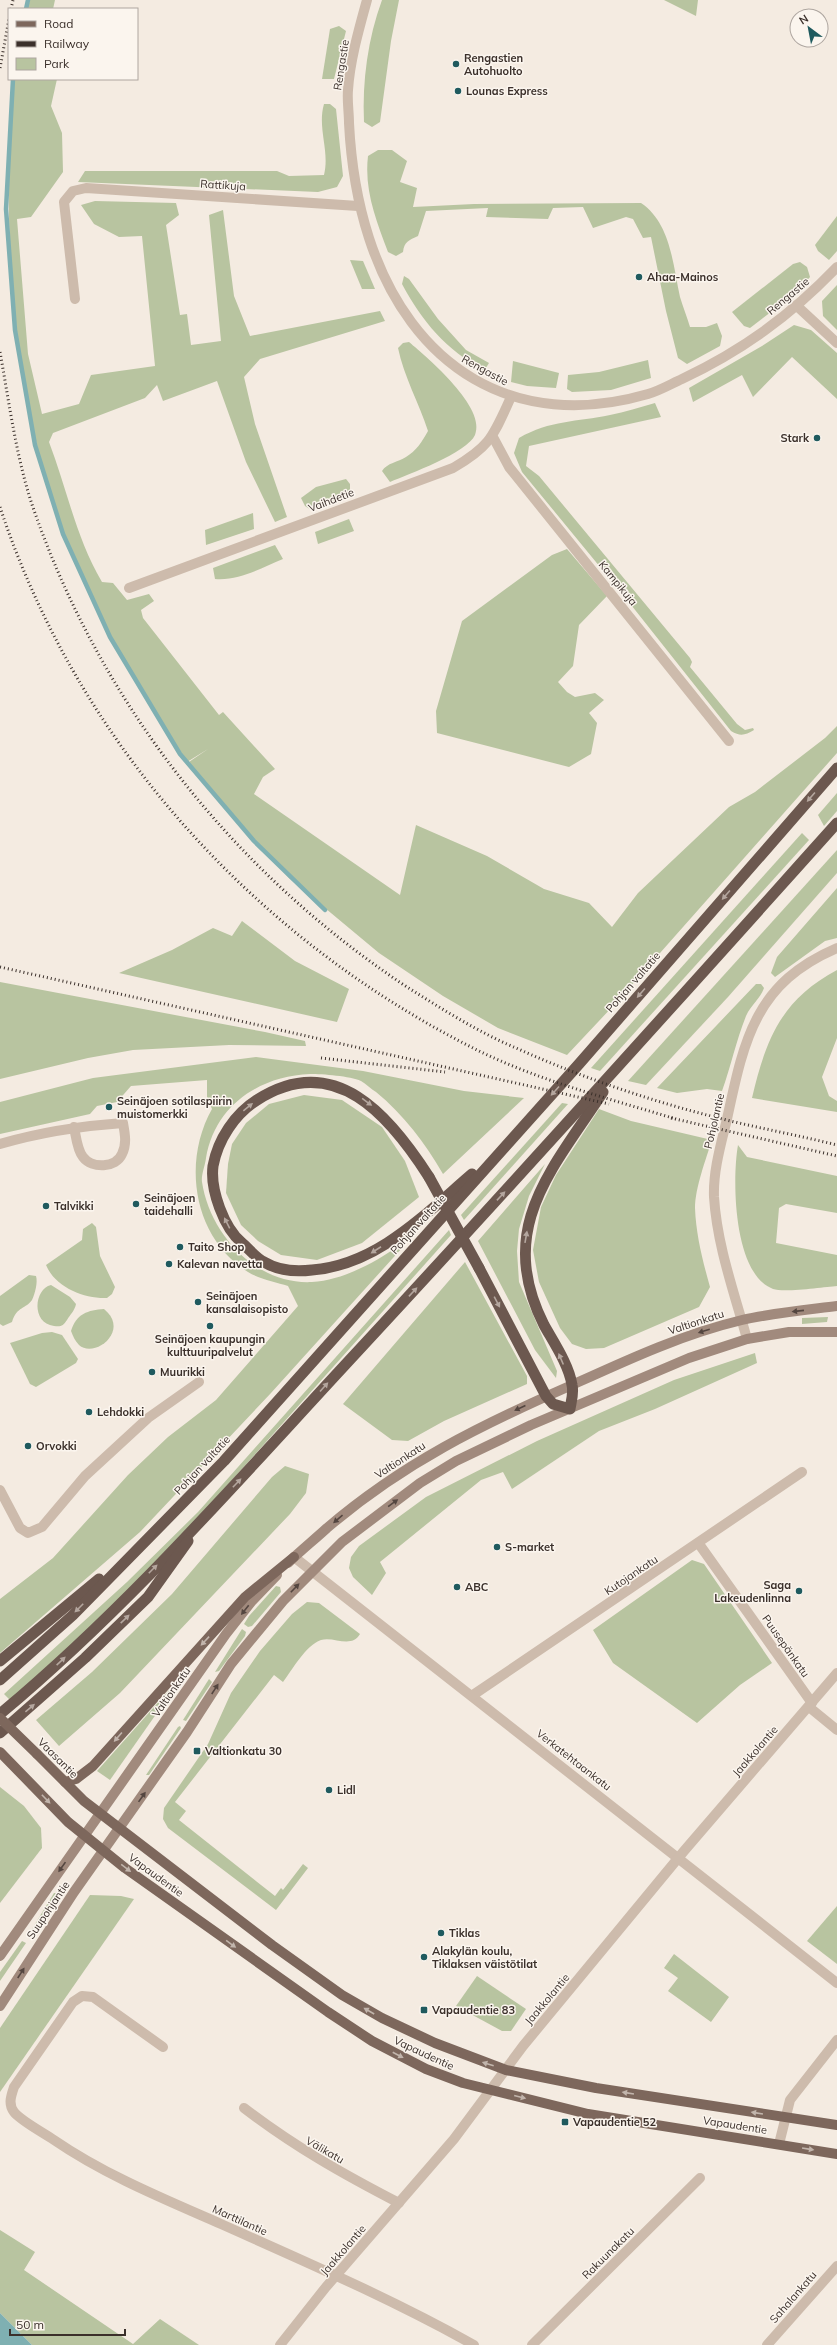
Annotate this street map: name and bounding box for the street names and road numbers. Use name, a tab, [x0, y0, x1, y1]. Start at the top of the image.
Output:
street label: Rengastie	[330, 39, 352, 91]
street label: Rattikuja	[200, 176, 246, 194]
street label: Rengastie	[764, 274, 812, 318]
street label: Rengastie	[459, 352, 511, 388]
street label: Vaihdetie	[306, 485, 356, 515]
street label: Kampikuja	[596, 558, 640, 608]
street label: Pohjan valtatie	[603, 949, 663, 1015]
street label: Pohjolantie	[701, 1092, 727, 1150]
street label: Pohjan valtatie	[387, 1191, 449, 1257]
street label: Valtionkatu	[666, 1306, 726, 1338]
street label: Pohjan valtatie	[171, 1432, 233, 1498]
street label: Valtionkatu	[372, 1438, 428, 1482]
street label: Kutojankatu	[602, 1552, 660, 1598]
street label: Puusepänkatu	[759, 1612, 813, 1680]
street label: Valtionkatu	[149, 1664, 193, 1720]
street label: Jaakkolantie	[729, 1723, 781, 1779]
street label: Verkatehtaankatu	[534, 1726, 614, 1794]
street label: Vaasantie	[35, 1735, 81, 1781]
street label: Vapaudentie	[126, 1850, 186, 1900]
street label: Suupohjantie	[23, 1878, 73, 1942]
street label: Jaakkolantie	[522, 1971, 572, 2027]
street label: Vapaudentie	[392, 2033, 456, 2073]
street label: Vapaudentie	[702, 2113, 768, 2137]
street label: Välikatu	[303, 2133, 347, 2167]
street label: Marttilantie	[210, 2202, 270, 2238]
street label: Jaakkolantie	[317, 2222, 369, 2278]
street label: Rakuunakatu	[579, 2224, 637, 2282]
street label: Sahalankatu	[767, 2268, 819, 2326]

